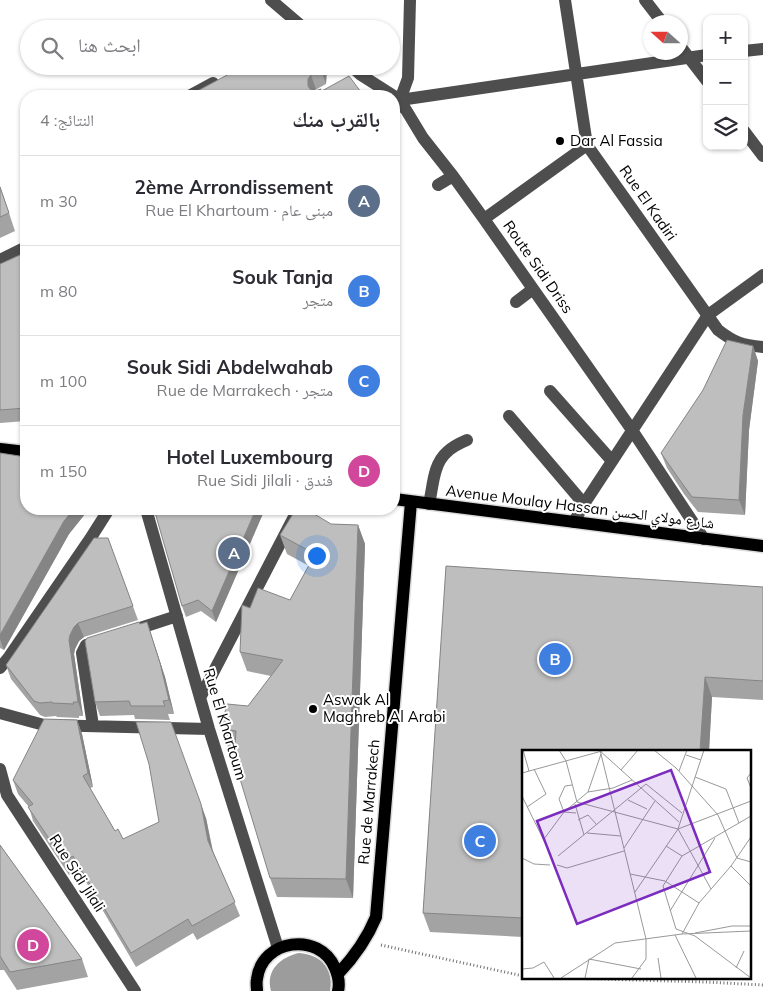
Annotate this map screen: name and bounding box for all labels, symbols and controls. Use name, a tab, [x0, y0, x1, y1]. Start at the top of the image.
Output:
north arrow	[643, 15, 688, 60]
map controls	[703, 15, 748, 150]
button: +	[703, 15, 748, 60]
search box	[20, 20, 400, 75]
text: ابحث هنا	[78, 33, 141, 57]
icon: search	[38, 34, 66, 62]
button: −	[703, 60, 748, 105]
button: layers	[703, 105, 748, 150]
text: بالقرب منك	[292, 106, 380, 132]
text: النتائج: 4	[40, 110, 94, 130]
place label: Dar Al Fassia	[570, 131, 663, 150]
marker: Dar Al Fassia	[554, 135, 566, 147]
street label: Rue El Kadiri	[616, 161, 681, 244]
text: 2ème Arrondissement	[134, 175, 333, 199]
text: 30 m	[40, 191, 77, 211]
text: A	[358, 191, 370, 211]
text: مبنى عام · Rue El Khartoum	[145, 200, 333, 220]
street label: Route Sidi Driss	[499, 217, 578, 317]
text: Souk Tanja	[232, 265, 333, 289]
text: 80 m	[40, 281, 77, 301]
text: B	[358, 281, 370, 301]
text: متجر	[303, 290, 333, 310]
text: Souk Sidi Abdelwahab	[127, 355, 333, 379]
text: 100 m	[40, 371, 87, 391]
text: C	[359, 371, 369, 391]
text: متجر · Rue de Marrakech	[157, 380, 333, 400]
text: Hotel Luxembourg	[167, 445, 333, 469]
text: 150 m	[40, 461, 87, 481]
text: D	[358, 461, 370, 481]
text: فندق · Rue Sidi Jilali	[197, 470, 333, 490]
street label: Avenue Moulay Hassan شارع مولاي الحسن	[444, 481, 716, 535]
pin: A	[218, 534, 250, 572]
your location	[304, 543, 330, 569]
pin: B	[539, 640, 571, 678]
street label: Rue El Khartoum	[199, 666, 252, 782]
place label: Aswak Al Maghreb Al Arabi	[323, 690, 446, 726]
marker: Aswak Al Maghreb Al Arabi	[307, 703, 319, 715]
street label: Rue de Marrakech	[354, 738, 383, 865]
inset map	[522, 750, 750, 978]
pin: C	[464, 822, 496, 860]
street label: Rue Sidi Jilali	[45, 830, 110, 915]
pin: D	[17, 926, 49, 964]

